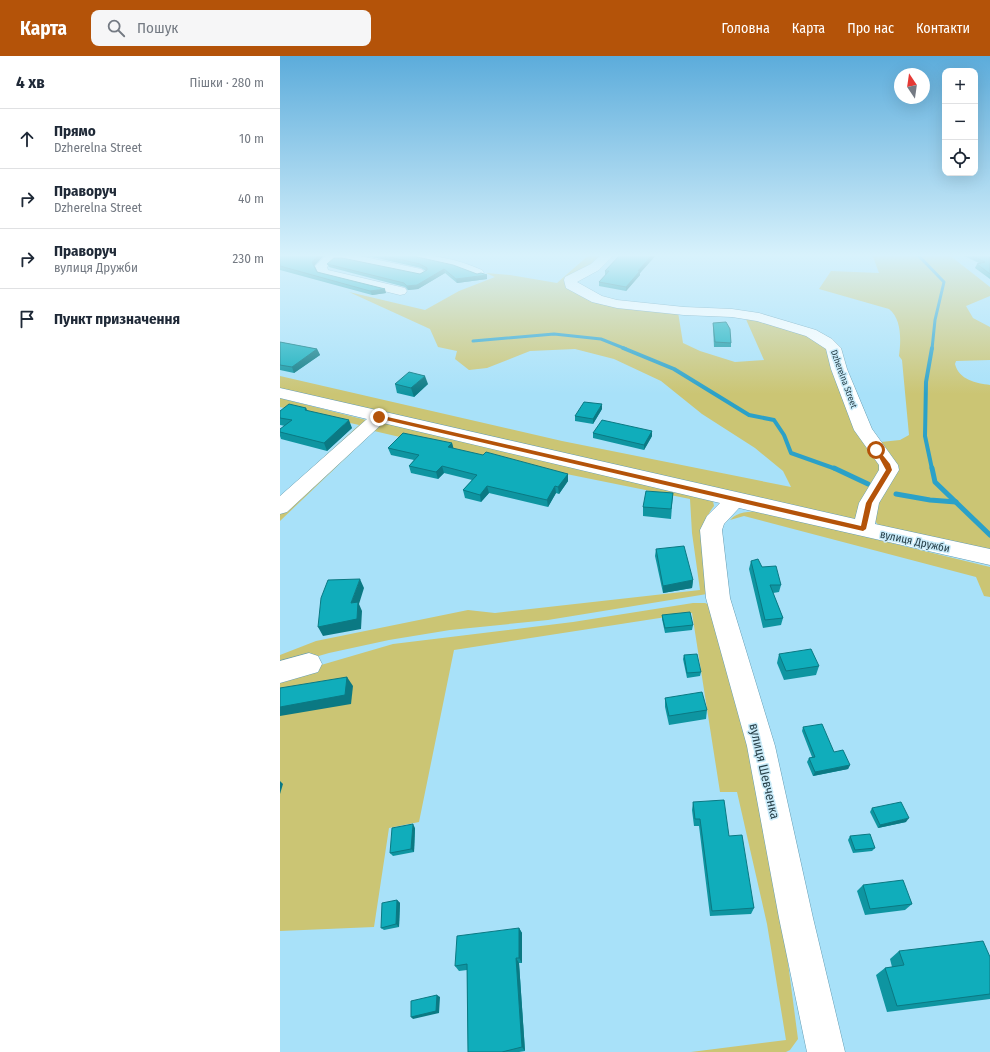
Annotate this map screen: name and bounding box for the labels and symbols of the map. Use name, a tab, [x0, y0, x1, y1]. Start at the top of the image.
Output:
north arrow	[894, 68, 930, 104]
street label: Dzherelna Street	[829, 349, 859, 409]
route end	[370, 408, 388, 426]
route start	[867, 441, 885, 459]
street label: вулиця Дружби	[879, 528, 951, 555]
street label: вулиця Шевченка	[746, 722, 783, 820]

